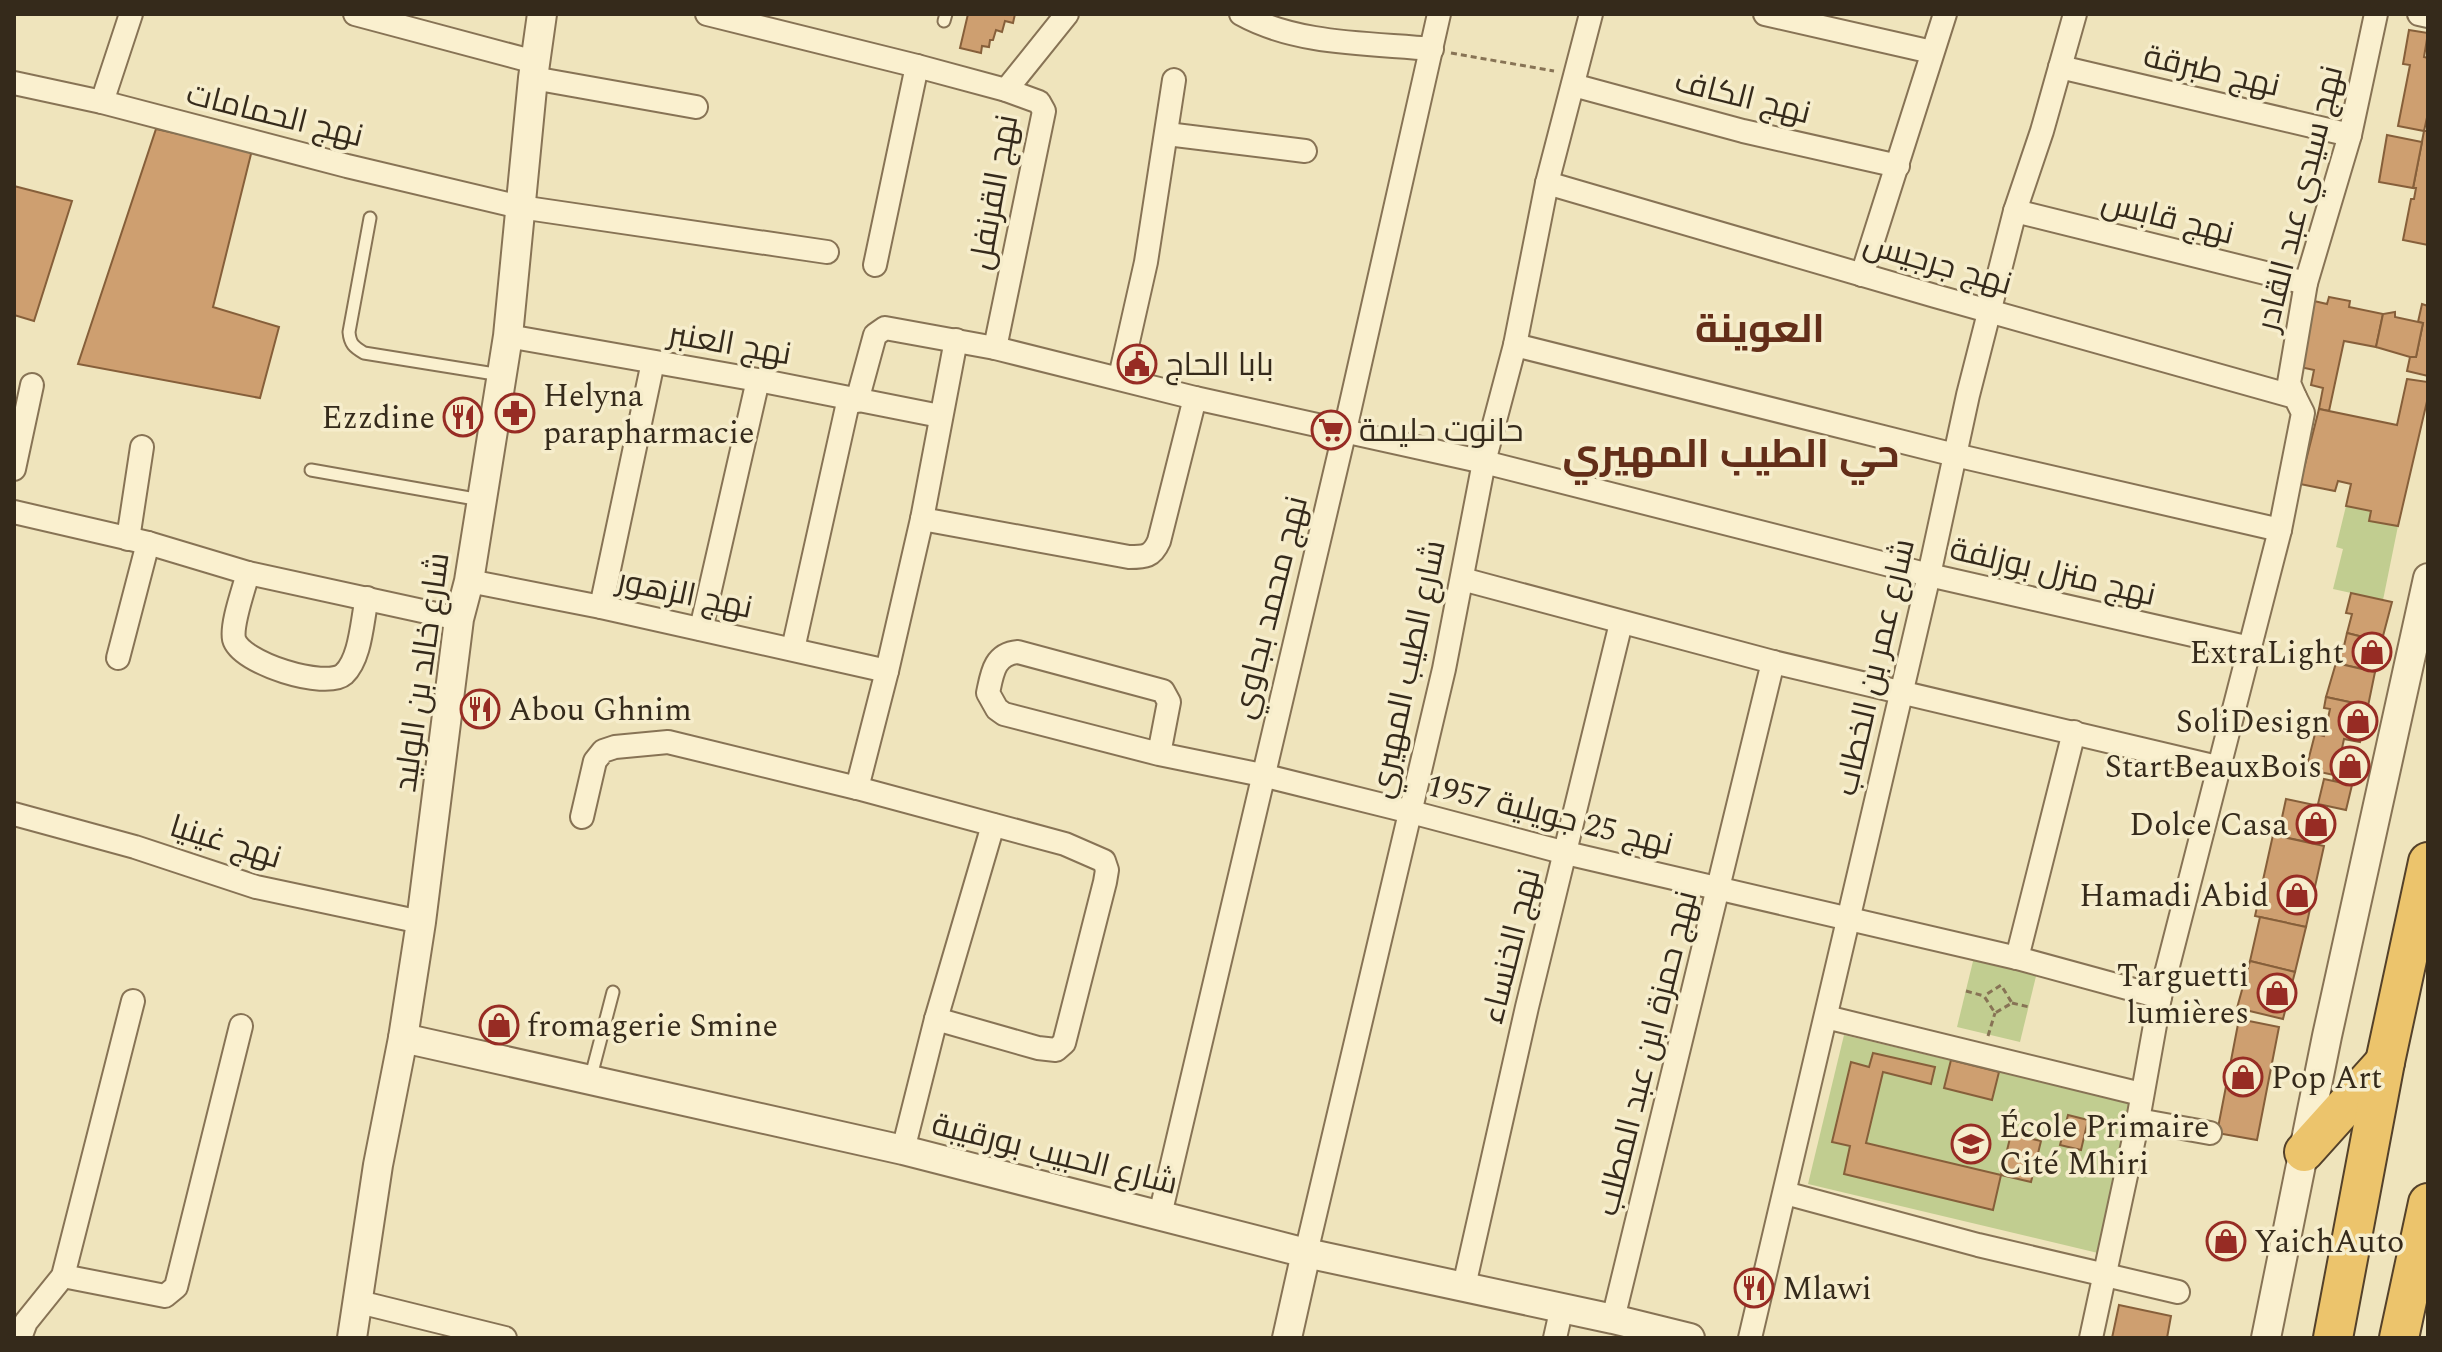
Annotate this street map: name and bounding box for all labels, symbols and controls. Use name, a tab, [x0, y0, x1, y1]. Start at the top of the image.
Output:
street label: نهج طبرقة	[2139, 32, 2285, 111]
street label: نهج الكاف	[1669, 57, 1816, 138]
street label: نهج سيدي عبد القادر	[2243, 60, 2357, 338]
street label: نهج الحمامات	[181, 70, 368, 161]
street label: نهج القرنفل	[957, 111, 1032, 274]
street label: نهج قابس	[2096, 178, 2239, 259]
street label: نهج جرجيس	[1858, 220, 2017, 309]
district label: العوينة	[1695, 300, 1825, 361]
street label: نهج العنبر	[662, 309, 795, 379]
place label: بابا الحاج	[1165, 341, 1274, 390]
public building icon: بابا الحاج	[1116, 343, 1158, 385]
place label: Helyna parapharmacie	[543, 372, 754, 458]
pharmacy icon: Helyna parapharmacie	[494, 392, 536, 434]
place label: Ezzdine	[322, 394, 435, 443]
restaurant icon: Ezzdine	[442, 396, 484, 438]
place label: حانوت حليمة	[1359, 407, 1524, 456]
supermarket icon: حانوت حليمة	[1310, 409, 1352, 451]
district label: حي الطيب المهيري	[1562, 425, 1900, 486]
street label: نهج محمد بجاوي	[1219, 491, 1322, 724]
street label: نهج منزل بوزلفة	[1945, 525, 2160, 620]
street label: شارع عمر بن الخطاب	[1822, 534, 1929, 801]
street label: شارع الطيب المهيري	[1357, 536, 1460, 803]
street label: شارع خالد بن الوليد	[381, 549, 464, 795]
street label: نهج الزهور	[611, 556, 757, 633]
place label: ExtraLight	[2190, 629, 2344, 678]
shop icon: ExtraLight	[2351, 631, 2393, 673]
place label: Abou Ghnim	[508, 686, 692, 735]
restaurant icon: Abou Ghnim	[459, 688, 501, 730]
place label: SoliDesign	[2176, 698, 2330, 747]
shop icon: SoliDesign	[2337, 700, 2379, 742]
place label: StartBeauxBois	[2105, 743, 2322, 792]
shop icon: StartBeauxBois	[2329, 745, 2371, 787]
street label: نهج 25 جويلية 1957	[1421, 761, 1678, 870]
place label: Dolce Casa	[2129, 801, 2288, 850]
street label: نهج غينيا	[164, 802, 287, 883]
shop icon: Dolce Casa	[2295, 803, 2337, 845]
street label: نهج الخنساء	[1469, 864, 1554, 1029]
place label: Hamadi Abid	[2079, 872, 2269, 921]
shop icon: Hamadi Abid	[2276, 874, 2318, 916]
street label: نهج حمزة ابن عبد المطلب	[1583, 886, 1712, 1221]
place label: Targuetti lumières	[2117, 952, 2249, 1038]
shop icon: Targuetti lumières	[2256, 972, 2298, 1014]
place label: fromagerie Smine	[527, 1002, 778, 1051]
shop icon: fromagerie Smine	[478, 1004, 520, 1046]
place label: Pop Art	[2271, 1054, 2382, 1103]
shop icon: Pop Art	[2222, 1056, 2264, 1098]
street label: شارع الحبيب بورقيبة	[927, 1100, 1183, 1209]
place label: École Primaire Cité Mhiri	[1999, 1103, 2209, 1189]
school or university icon: École Primaire Cité Mhiri	[1950, 1123, 1992, 1165]
place label: YaichAuto	[2254, 1218, 2404, 1267]
shop icon: YaichAuto	[2205, 1220, 2247, 1262]
place label: Mlawi	[1782, 1265, 1872, 1314]
restaurant icon: Mlawi	[1733, 1267, 1775, 1309]

